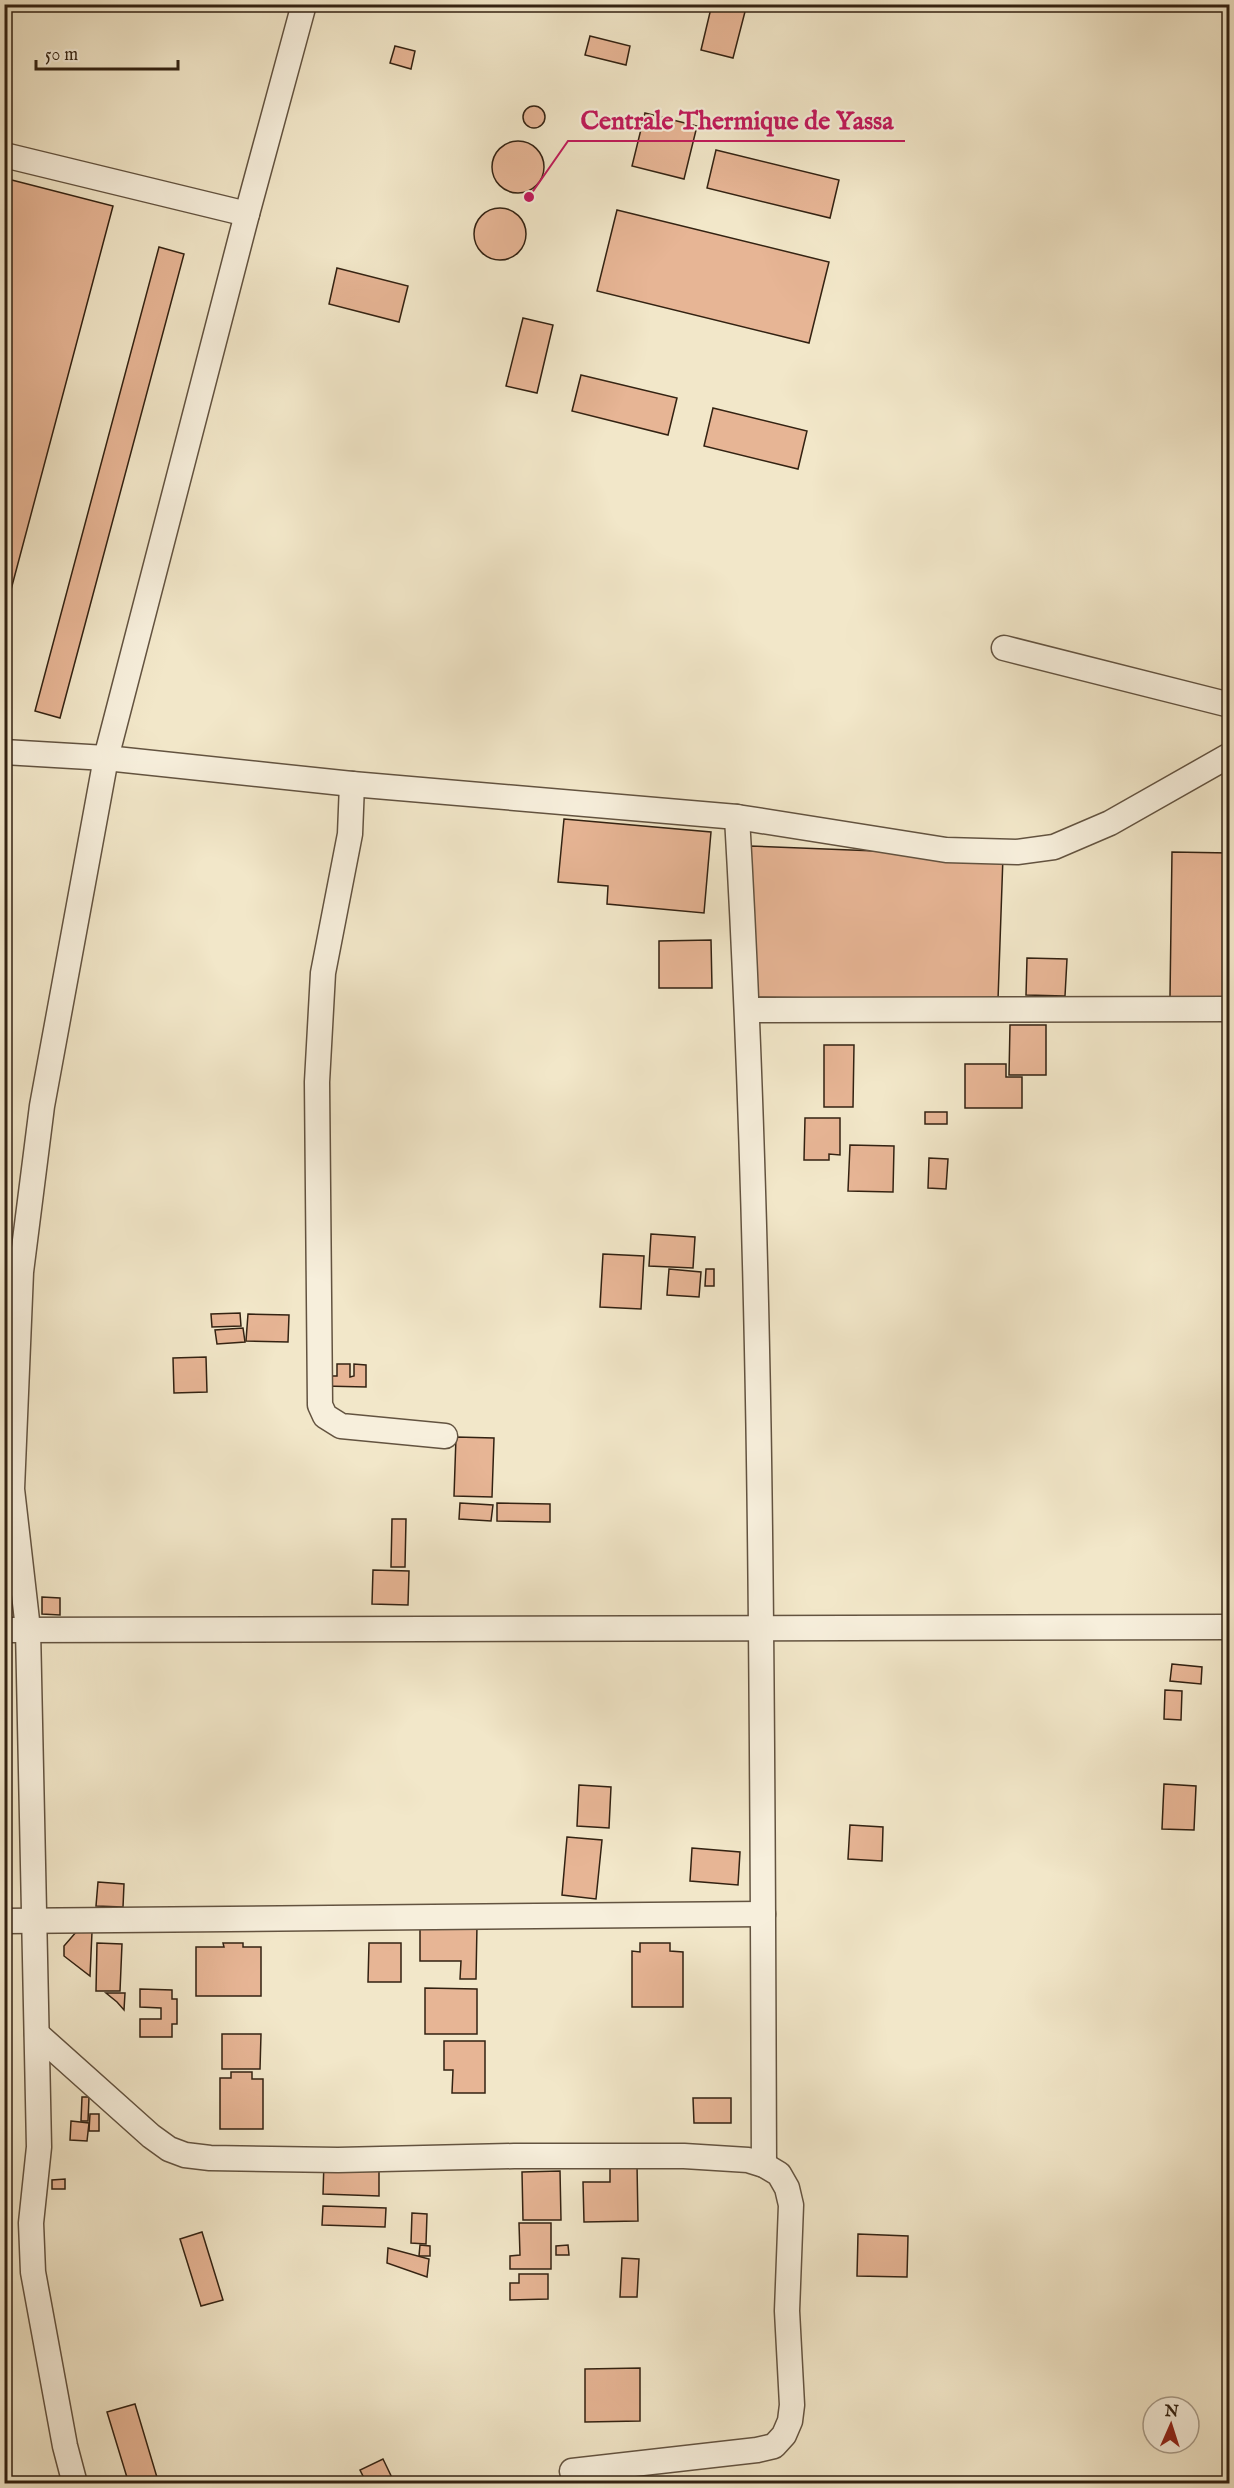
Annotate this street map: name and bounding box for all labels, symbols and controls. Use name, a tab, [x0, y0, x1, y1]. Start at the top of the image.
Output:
scale bar	[36, 33, 178, 71]
text: 50 m	[45, 44, 78, 67]
callout: Centrale Thermique de Yassa	[568, 97, 905, 141]
text: Centrale Thermique de Yassa	[581, 105, 894, 138]
north arrow	[1141, 2395, 1201, 2455]
text: N	[1163, 2402, 1179, 2422]

